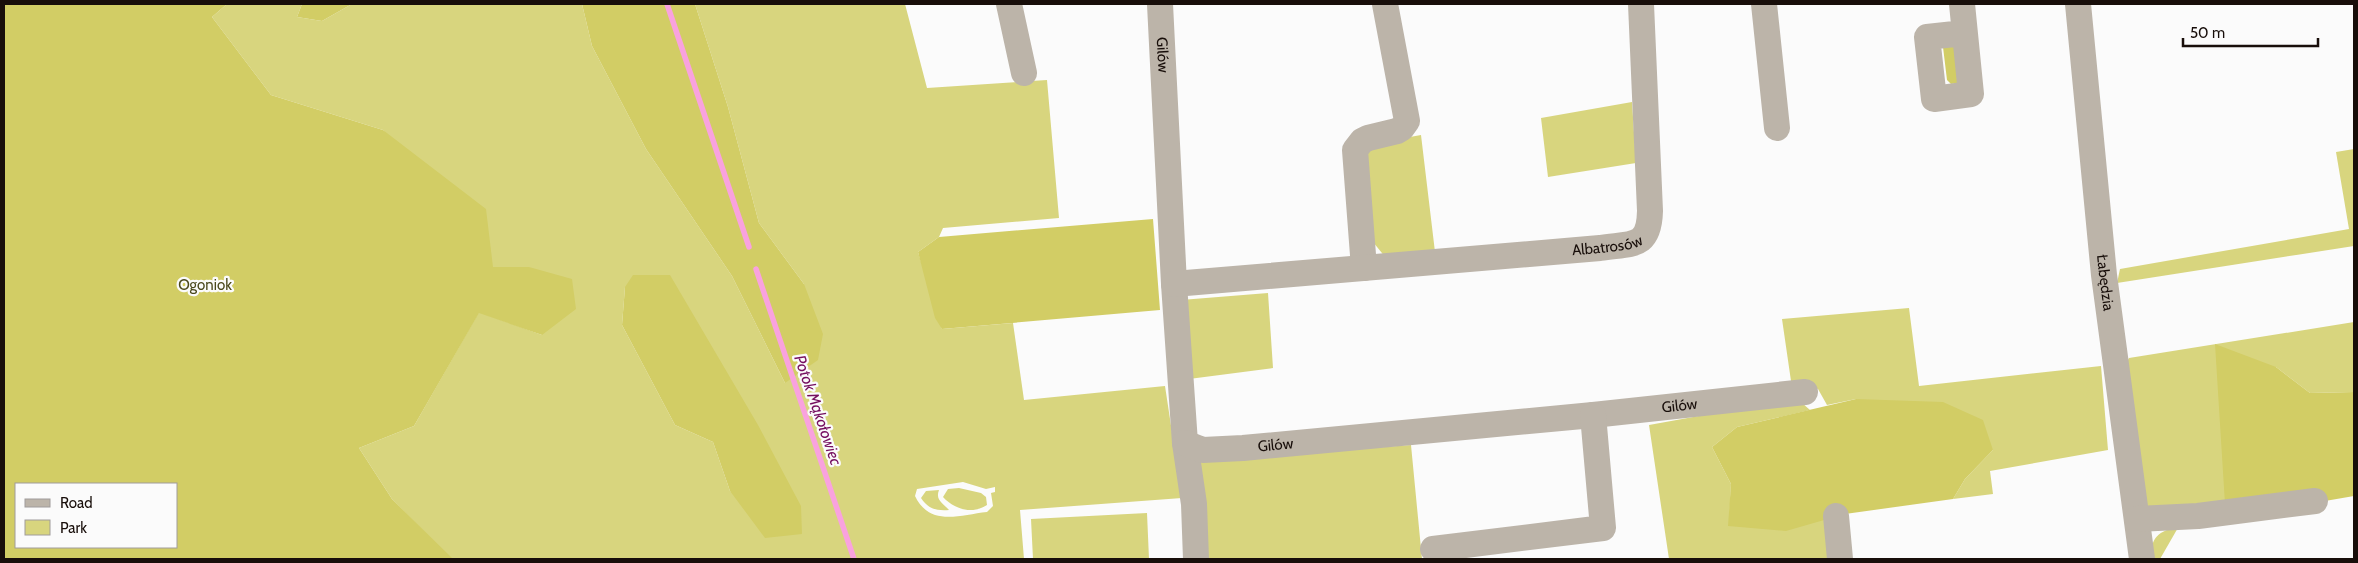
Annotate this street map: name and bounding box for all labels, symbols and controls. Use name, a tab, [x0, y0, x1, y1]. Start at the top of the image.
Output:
scale bar	[2183, 15, 2318, 47]
text: 50 m	[2190, 24, 2225, 42]
street label: Gilów	[1153, 37, 1172, 73]
street label: Albatrosów	[1571, 231, 1646, 259]
street label: Łabędzia	[2093, 254, 2118, 313]
park label: Ogoniok	[178, 276, 232, 294]
water label: Potok Mąkołowiec	[790, 352, 846, 468]
street label: Gilów	[1661, 395, 1698, 416]
street label: Gilów	[1257, 434, 1294, 456]
legend	[15, 483, 178, 548]
text: Road	[60, 494, 93, 512]
text: Park	[60, 519, 87, 537]

